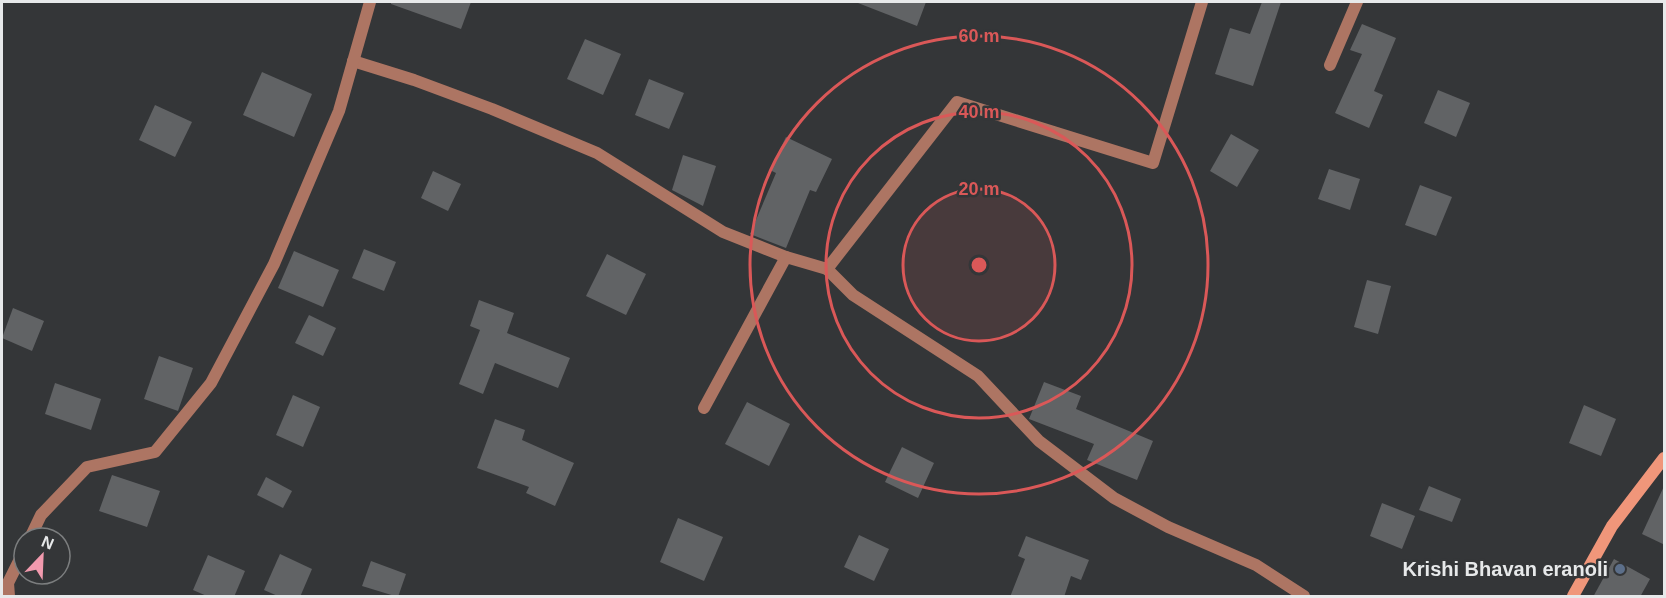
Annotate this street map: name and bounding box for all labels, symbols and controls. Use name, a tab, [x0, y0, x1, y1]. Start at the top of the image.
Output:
text: 60 m	[958, 26, 1000, 46]
text: 40 m	[958, 102, 1000, 122]
text: 20 m	[958, 179, 1000, 199]
centre of rings	[969, 255, 989, 275]
north arrow	[12, 526, 72, 586]
text: N	[39, 533, 56, 553]
place label: Krishi Bhavan eranoli	[1402, 558, 1608, 580]
marker: Krishi Bhavan eranoli	[1613, 562, 1627, 576]

